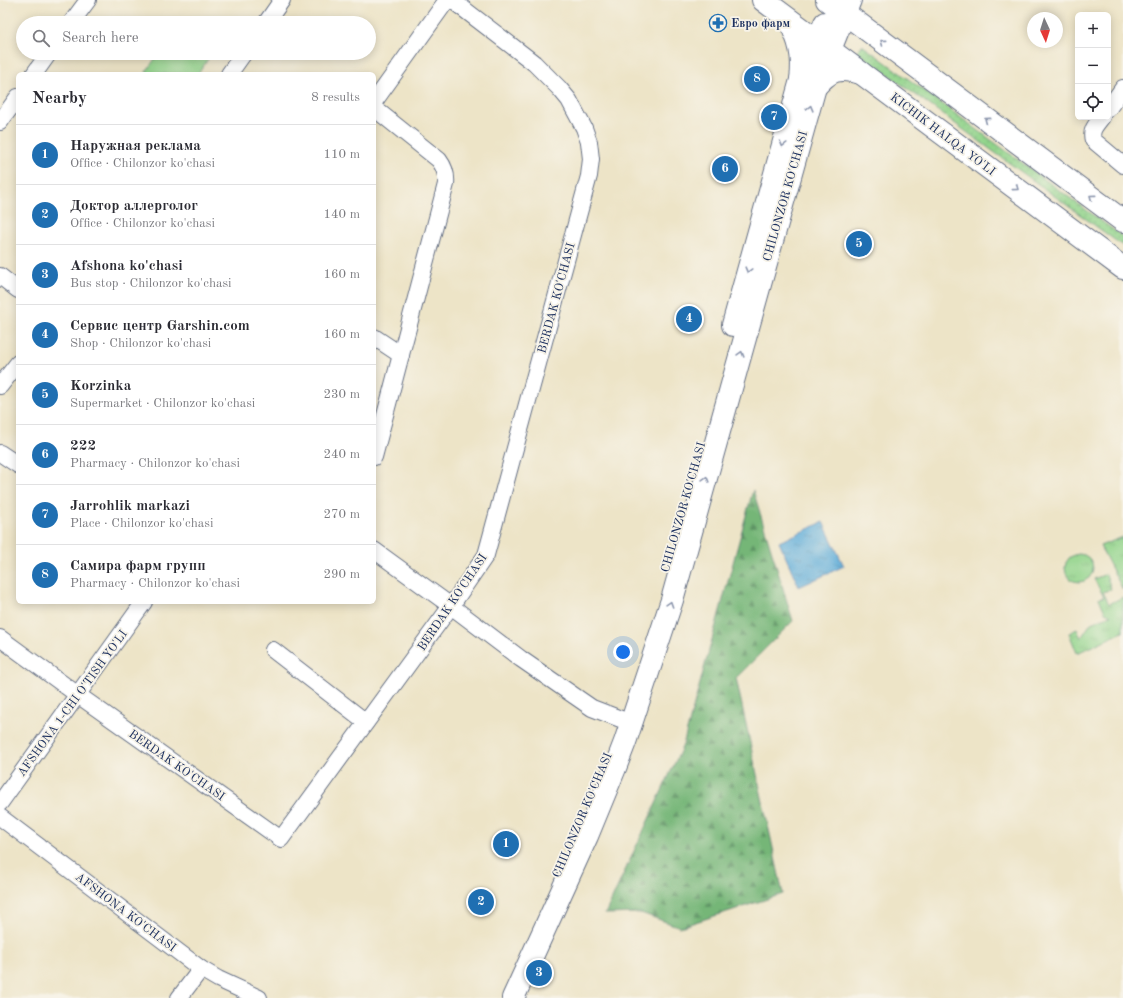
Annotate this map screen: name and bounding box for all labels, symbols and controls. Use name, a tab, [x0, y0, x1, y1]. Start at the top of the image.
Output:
north arrow	[1027, 12, 1063, 48]
map controls	[1075, 12, 1111, 120]
button: +	[1075, 12, 1111, 48]
pharmacy icon: Евро фарм	[708, 13, 728, 33]
search box	[16, 16, 376, 60]
place label: Евро фарм	[731, 18, 790, 30]
icon: search	[30, 27, 52, 49]
text: Search here	[62, 31, 139, 46]
one-way arrow	[881, 40, 888, 47]
button: −	[1075, 48, 1111, 84]
pin: 8	[744, 64, 770, 94]
button: locate	[1075, 84, 1111, 120]
text: Nearby	[32, 90, 87, 107]
text: 8 results	[311, 91, 360, 104]
street label: KICHIK HALQA YO'LI	[888, 91, 997, 178]
pin: 7	[761, 102, 787, 132]
one-way arrow	[805, 104, 814, 111]
one-way arrow	[985, 117, 992, 124]
street label: CHILONZOR KO'CHASI	[762, 130, 810, 263]
text: Наружная реклама	[70, 139, 201, 154]
one-way arrow	[779, 140, 788, 147]
text: 1	[41, 148, 49, 161]
text: 110 m	[323, 148, 360, 161]
pin: 6	[712, 154, 738, 184]
text: Office · Chilonzor ko'chasi	[70, 157, 215, 170]
one-way arrow	[1011, 183, 1018, 190]
one-way arrow	[1089, 195, 1096, 202]
text: Доктор аллерголог	[70, 199, 198, 214]
text: 2	[41, 208, 49, 221]
text: 140 m	[323, 208, 360, 221]
text: Office · Chilonzor ko'chasi	[70, 217, 215, 230]
pin: 5	[846, 229, 872, 259]
street label: BERDAK KO'CHASI	[536, 241, 578, 355]
text: Afshona ko'chasi	[70, 259, 183, 274]
one-way arrow	[745, 266, 753, 273]
text: 3	[41, 268, 49, 281]
text: 160 m	[323, 268, 360, 281]
text: Bus stop · Chilonzor ko'chasi	[70, 277, 232, 290]
pin: 4	[676, 304, 702, 334]
text: Сервис центр Garshin.com	[70, 319, 250, 334]
text: 4	[41, 328, 49, 341]
text: 160 m	[323, 328, 360, 341]
text: Shop · Chilonzor ko'chasi	[70, 337, 211, 350]
one-way arrow	[736, 351, 745, 358]
text: Korzinka	[70, 379, 131, 394]
text: 5	[41, 388, 49, 401]
text: 230 m	[323, 388, 360, 401]
text: Supermarket · Chilonzor ko'chasi	[70, 397, 255, 410]
text: 222	[70, 439, 96, 454]
street label: CHILONZOR KO'CHASI	[660, 441, 708, 574]
text: 6	[41, 448, 49, 461]
text: 240 m	[323, 448, 360, 461]
text: Pharmacy · Chilonzor ko'chasi	[70, 457, 240, 470]
one-way arrow	[701, 476, 710, 483]
text: Jarrohlik markazi	[70, 499, 190, 514]
text: 7	[41, 508, 49, 521]
text: 270 m	[323, 508, 360, 521]
text: Place · Chilonzor ko'chasi	[70, 517, 213, 530]
street label: BERDAK KO'CHASI	[416, 552, 490, 653]
text: Самира фарм групп	[70, 559, 206, 574]
text: 8	[41, 568, 49, 581]
text: 290 m	[323, 568, 360, 581]
text: Pharmacy · Chilonzor ko'chasi	[70, 577, 240, 590]
one-way arrow	[665, 601, 674, 608]
street label: AFSHONA 1-CHI O'TISH YO'LI	[16, 628, 130, 779]
your location	[613, 642, 633, 662]
street label: BERDAK KO'CHASI	[126, 728, 227, 804]
street label: CHILONZOR KO'CHASI	[551, 751, 615, 880]
pin: 1	[493, 829, 519, 859]
street label: AFSHONA KO'CHASI	[73, 871, 178, 955]
pin: 2	[468, 887, 494, 917]
pin: 3	[526, 958, 552, 988]

